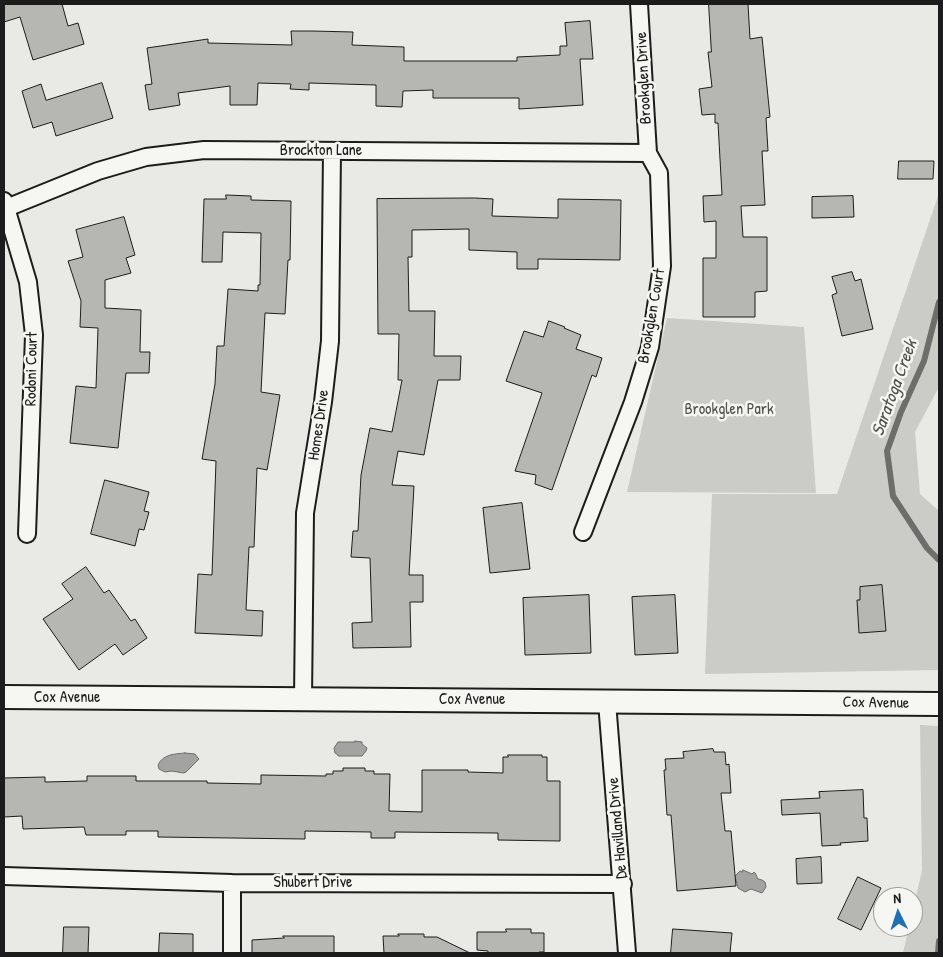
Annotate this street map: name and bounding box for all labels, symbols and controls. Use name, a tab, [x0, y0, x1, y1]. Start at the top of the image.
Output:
street label: Brookglen Drive	[632, 31, 656, 125]
street label: Brockton Lane	[280, 141, 362, 161]
street label: Brookglen Court	[634, 267, 670, 365]
street label: Rodoni Court	[22, 332, 42, 406]
water label: Saratoga Creek	[868, 337, 922, 439]
street label: Homes Drive	[305, 388, 333, 462]
park label: Brookglen Park	[684, 400, 774, 420]
street label: Cox Avenue	[34, 688, 100, 708]
street label: Cox Avenue	[439, 690, 505, 710]
street label: Cox Avenue	[843, 693, 909, 713]
street label: De Havilland Drive	[604, 776, 632, 880]
street label: Shubert Drive	[274, 873, 352, 893]
north arrow	[873, 887, 923, 937]
text: N	[893, 888, 901, 907]

